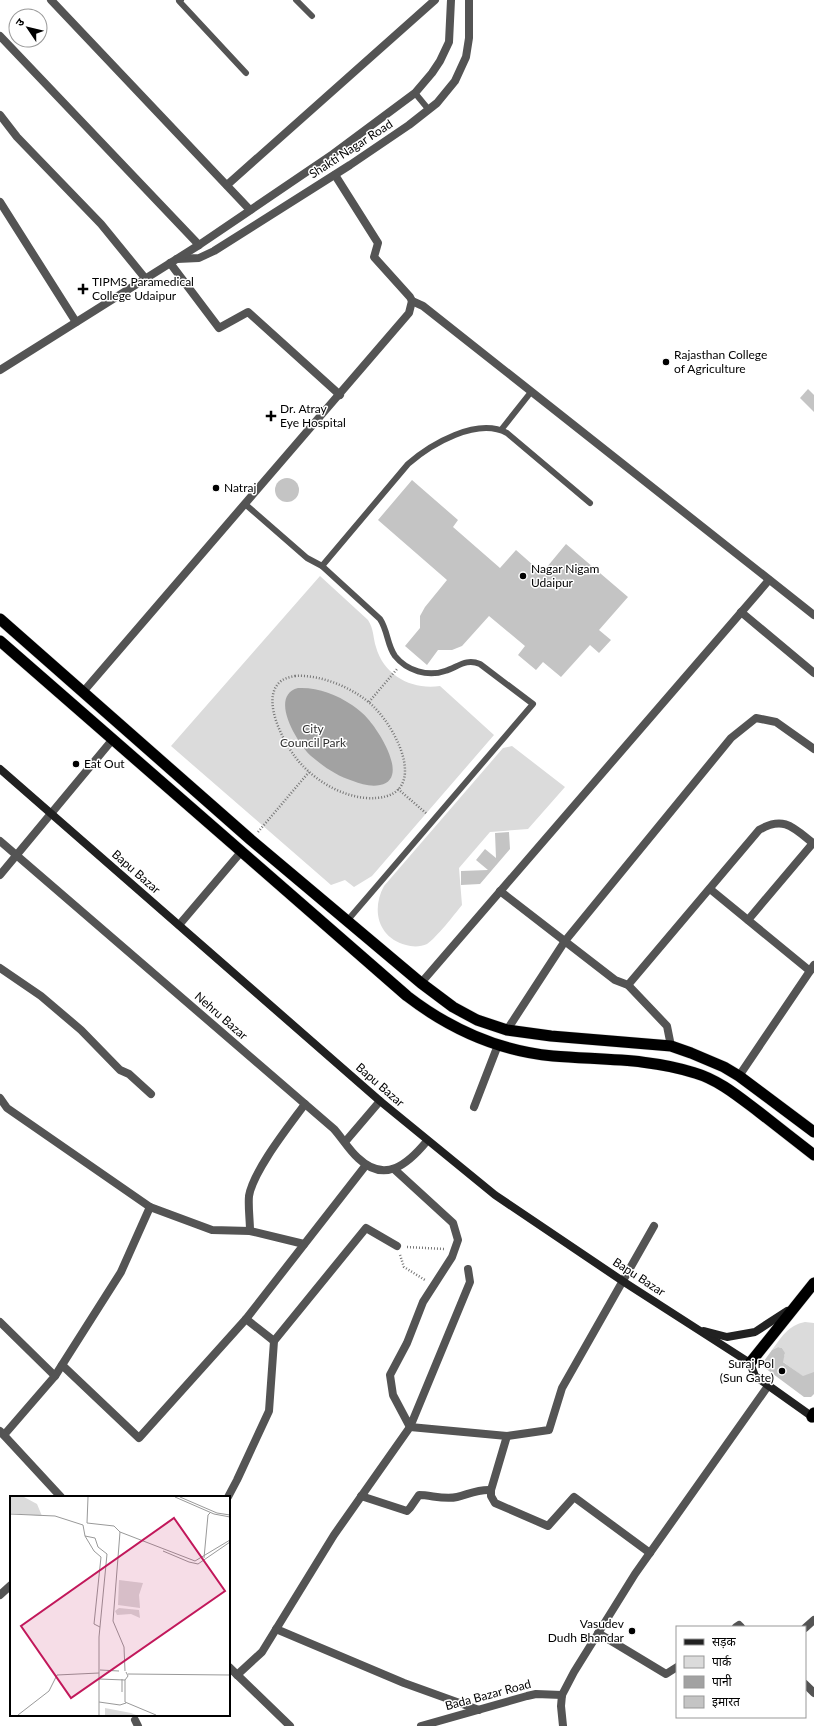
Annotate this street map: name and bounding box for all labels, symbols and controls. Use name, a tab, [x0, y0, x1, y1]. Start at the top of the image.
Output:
north arrow	[8, 8, 48, 48]
text: उ	[12, 15, 27, 28]
street label: Shakti Nagar Road	[306, 116, 395, 181]
place label: TIPMS Paramedical College Udaipur	[92, 274, 194, 303]
marker: TIPMS Paramedical College Udaipur	[77, 283, 89, 295]
place label: Rajasthan College of Agriculture	[674, 347, 767, 376]
marker: Rajasthan College of Agriculture	[661, 357, 671, 367]
place label: Dr. Atray Eye Hospital	[280, 401, 346, 430]
marker: Dr. Atray Eye Hospital	[265, 410, 277, 422]
place label: Natraj	[224, 480, 256, 495]
marker: Natraj	[211, 483, 221, 493]
place label: Nagar Nigam Udaipur	[531, 561, 599, 590]
marker: Nagar Nigam Udaipur	[518, 571, 528, 581]
park label: City Council Park	[280, 721, 347, 750]
place label: Eat Out	[84, 756, 125, 771]
marker: Eat Out	[71, 759, 81, 769]
street label: Bapu Bazar	[109, 846, 164, 897]
street label: Nehru Bazar	[192, 988, 251, 1043]
street label: Bapu Bazar	[353, 1059, 408, 1110]
street label: Bapu Bazar	[610, 1254, 669, 1299]
place label: Suraj Pol (Sun Gate)	[720, 1356, 774, 1385]
marker: Suraj Pol (Sun Gate)	[777, 1366, 787, 1376]
inset map	[10, 1496, 230, 1716]
place label: Vasudev Dudh Bhandar	[548, 1616, 625, 1645]
marker: Vasudev Dudh Bhandar	[627, 1626, 637, 1636]
legend	[676, 1626, 806, 1718]
text: सड़क	[712, 1634, 737, 1649]
text: पार्क	[712, 1654, 732, 1669]
text: पानी	[712, 1674, 733, 1689]
street label: Bada Bazar Road	[443, 1676, 532, 1713]
text: इमारत	[712, 1694, 741, 1709]

